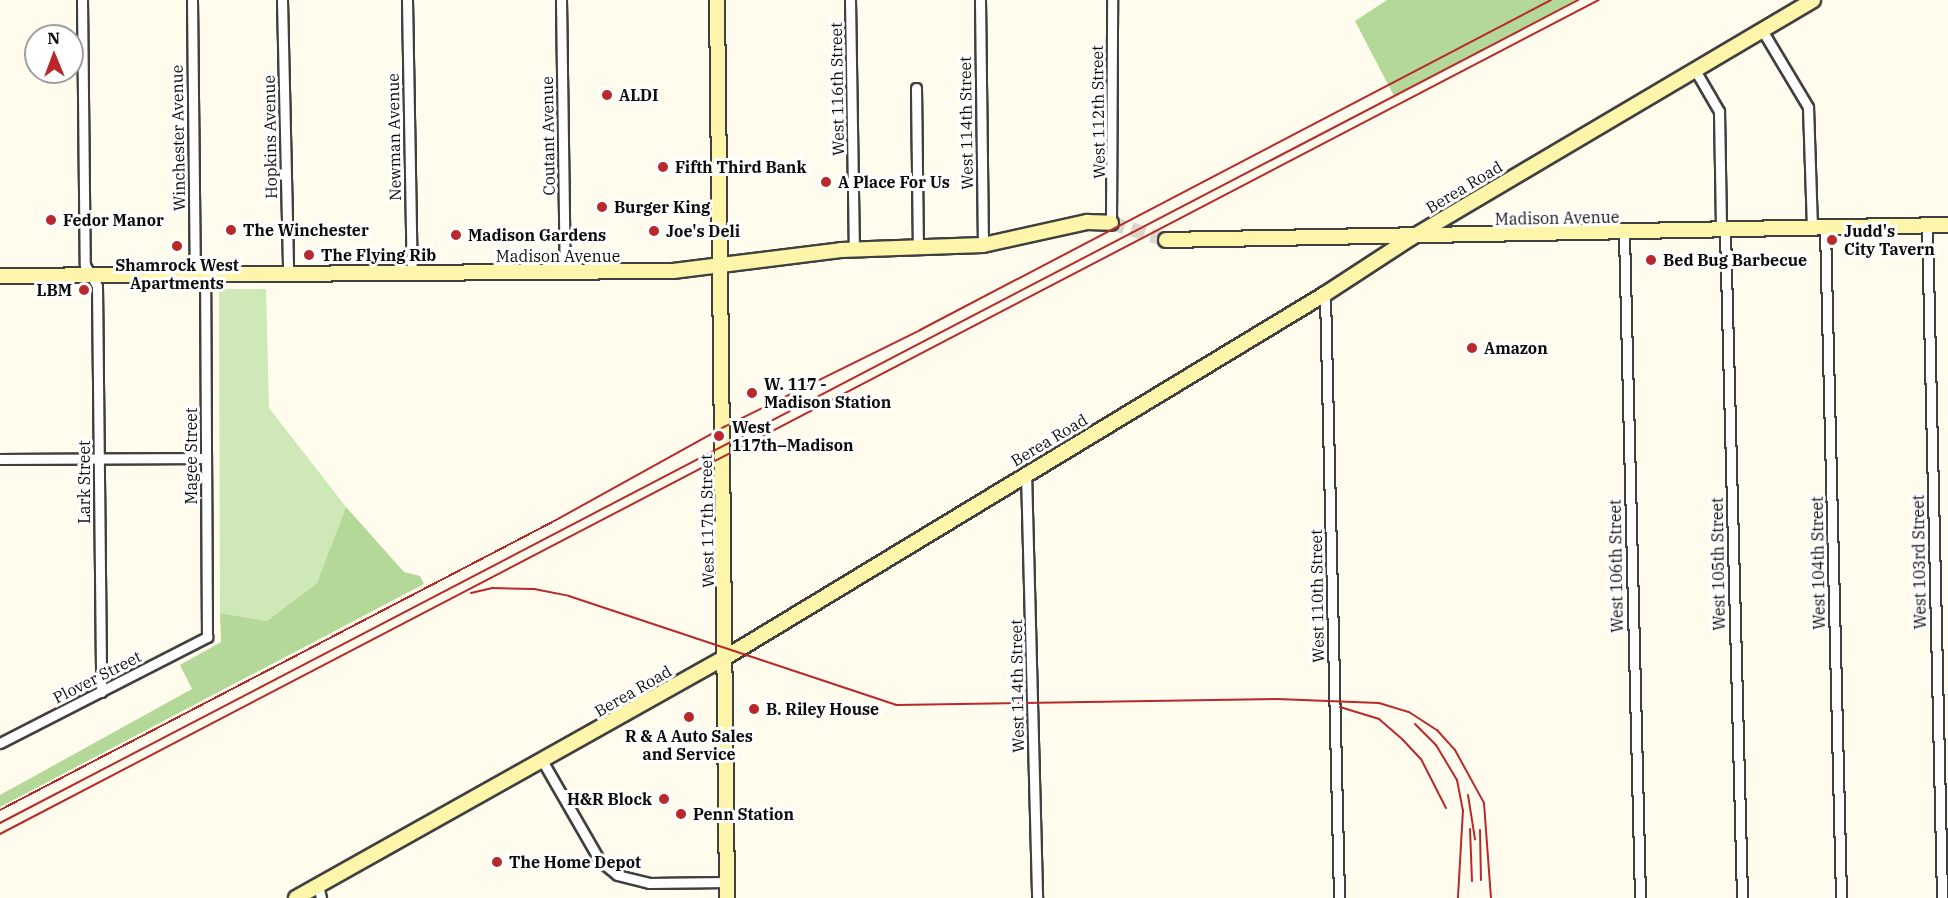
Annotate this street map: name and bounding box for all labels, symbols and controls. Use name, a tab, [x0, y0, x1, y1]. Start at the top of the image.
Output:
street label: West 116th Street	[826, 22, 848, 156]
north arrow	[24, 24, 84, 84]
text: N	[47, 28, 60, 48]
street label: West 112th Street	[1087, 45, 1109, 179]
street label: West 114th Street	[955, 56, 977, 190]
street label: Winchester Avenue	[167, 65, 189, 211]
street label: Newman Avenue	[383, 73, 405, 201]
street label: Hopkins Avenue	[259, 75, 281, 199]
street label: Coutant Avenue	[537, 76, 559, 196]
place label: ALDI	[619, 85, 658, 105]
marker: ALDI	[600, 88, 614, 102]
place label: Fifth Third Bank	[675, 157, 806, 177]
street label: Berea Road	[1422, 157, 1506, 217]
marker: Fifth Third Bank	[656, 160, 670, 174]
place label: A Place For Us	[838, 172, 950, 192]
marker: A Place For Us	[819, 175, 833, 189]
place label: Burger King	[614, 197, 710, 217]
marker: Burger King	[595, 200, 609, 214]
street label: Madison Avenue	[1495, 207, 1619, 229]
place label: Fedor Manor	[63, 210, 164, 230]
marker: Fedor Manor	[44, 213, 58, 227]
place label: The Winchester	[243, 220, 369, 240]
place label: Joe's Deli	[666, 221, 740, 241]
place label: Judd's City Tavern	[1844, 221, 1935, 259]
marker: The Winchester	[224, 223, 238, 237]
marker: Joe's Deli	[647, 224, 661, 238]
place label: Madison Gardens	[468, 225, 606, 245]
marker: Madison Gardens	[449, 228, 463, 242]
marker: Judd's City Tavern	[1825, 233, 1839, 247]
marker: Shamrock West Apartments	[170, 239, 184, 253]
place label: The Flying Rib	[321, 245, 436, 265]
street label: Madison Avenue	[496, 246, 620, 266]
marker: The Flying Rib	[302, 248, 316, 262]
place label: Bed Bug Barbecue	[1663, 250, 1807, 270]
marker: Bed Bug Barbecue	[1644, 253, 1658, 267]
place label: Shamrock West Apartments	[115, 255, 239, 293]
place label: LBM	[36, 280, 72, 300]
marker: LBM	[77, 283, 91, 297]
place label: Amazon	[1484, 338, 1548, 358]
marker: Amazon	[1465, 341, 1479, 355]
place label: W. 117 - Madison Station	[764, 374, 891, 412]
marker: W. 117 - Madison Station	[745, 386, 759, 400]
street label: Magee Street	[181, 407, 201, 505]
street label: Berea Road	[1007, 410, 1091, 470]
place label: West 117th–Madison	[732, 417, 854, 455]
marker: West 117th–Madison	[710, 427, 728, 445]
street label: Lark Street	[74, 440, 94, 524]
street label: West 117th Street	[696, 454, 718, 588]
street label: West 103rd Street	[1908, 495, 1930, 629]
street label: West 104th Street	[1807, 496, 1829, 630]
street label: West 105th Street	[1707, 497, 1729, 631]
street label: West 106th Street	[1605, 499, 1627, 633]
street label: West 110th Street	[1306, 529, 1328, 663]
street label: West 114th Street	[1006, 619, 1028, 753]
street label: Plover Street	[50, 647, 144, 707]
street label: Berea Road	[591, 661, 675, 721]
place label: B. Riley House	[766, 699, 879, 719]
marker: B. Riley House	[747, 702, 761, 716]
marker: R & A Auto Sales and Service	[682, 710, 696, 724]
place label: R & A Auto Sales and Service	[625, 726, 753, 764]
place label: H&R Block	[567, 789, 652, 809]
marker: H&R Block	[657, 792, 671, 806]
place label: Penn Station	[693, 804, 794, 824]
marker: Penn Station	[674, 807, 688, 821]
place label: The Home Depot	[509, 852, 641, 872]
marker: The Home Depot	[490, 855, 504, 869]

